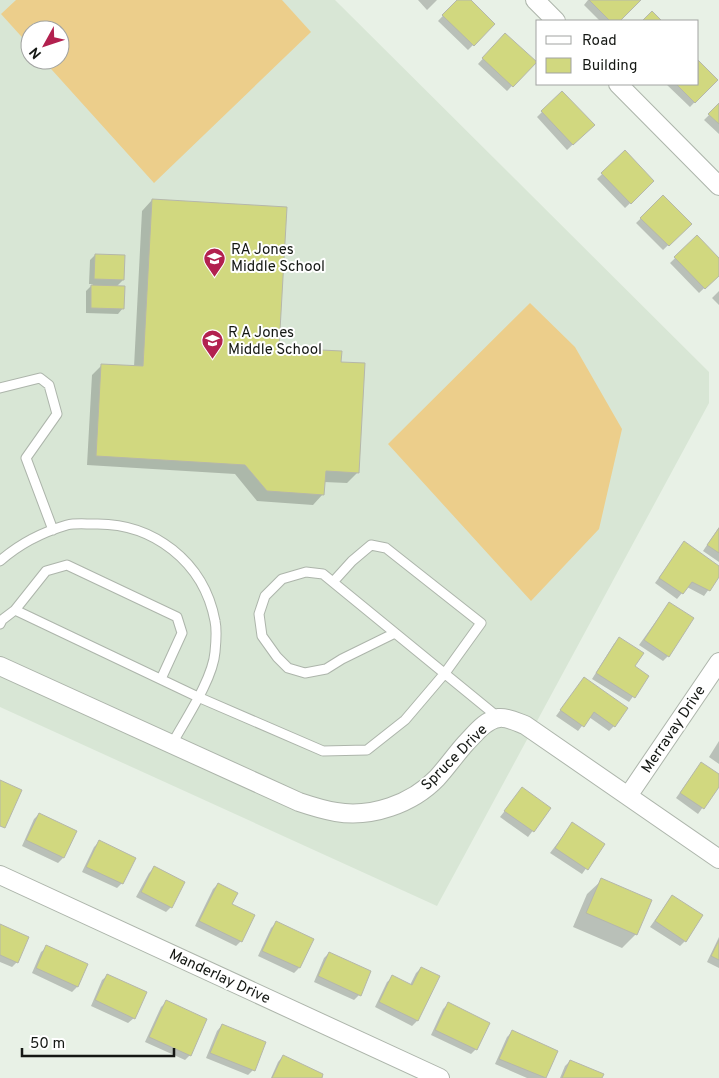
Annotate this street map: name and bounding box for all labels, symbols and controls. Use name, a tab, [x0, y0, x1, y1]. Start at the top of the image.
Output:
north arrow	[20, 20, 70, 70]
legend	[536, 20, 699, 85]
text: Road	[582, 32, 617, 51]
text: N	[26, 43, 46, 62]
text: Building	[582, 57, 637, 76]
place label: RA Jones Middle School	[231, 241, 325, 277]
school or university icon: RA Jones Middle School	[203, 246, 227, 277]
place label: R A Jones Middle School	[228, 324, 322, 360]
school or university icon: R A Jones Middle School	[200, 329, 224, 360]
street label: Merravay Drive	[638, 682, 711, 777]
street label: Spruce Drive	[418, 721, 492, 795]
street label: Manderlay Drive	[166, 946, 273, 1009]
scale bar	[22, 1026, 175, 1058]
text: 50 m	[30, 1035, 65, 1054]

